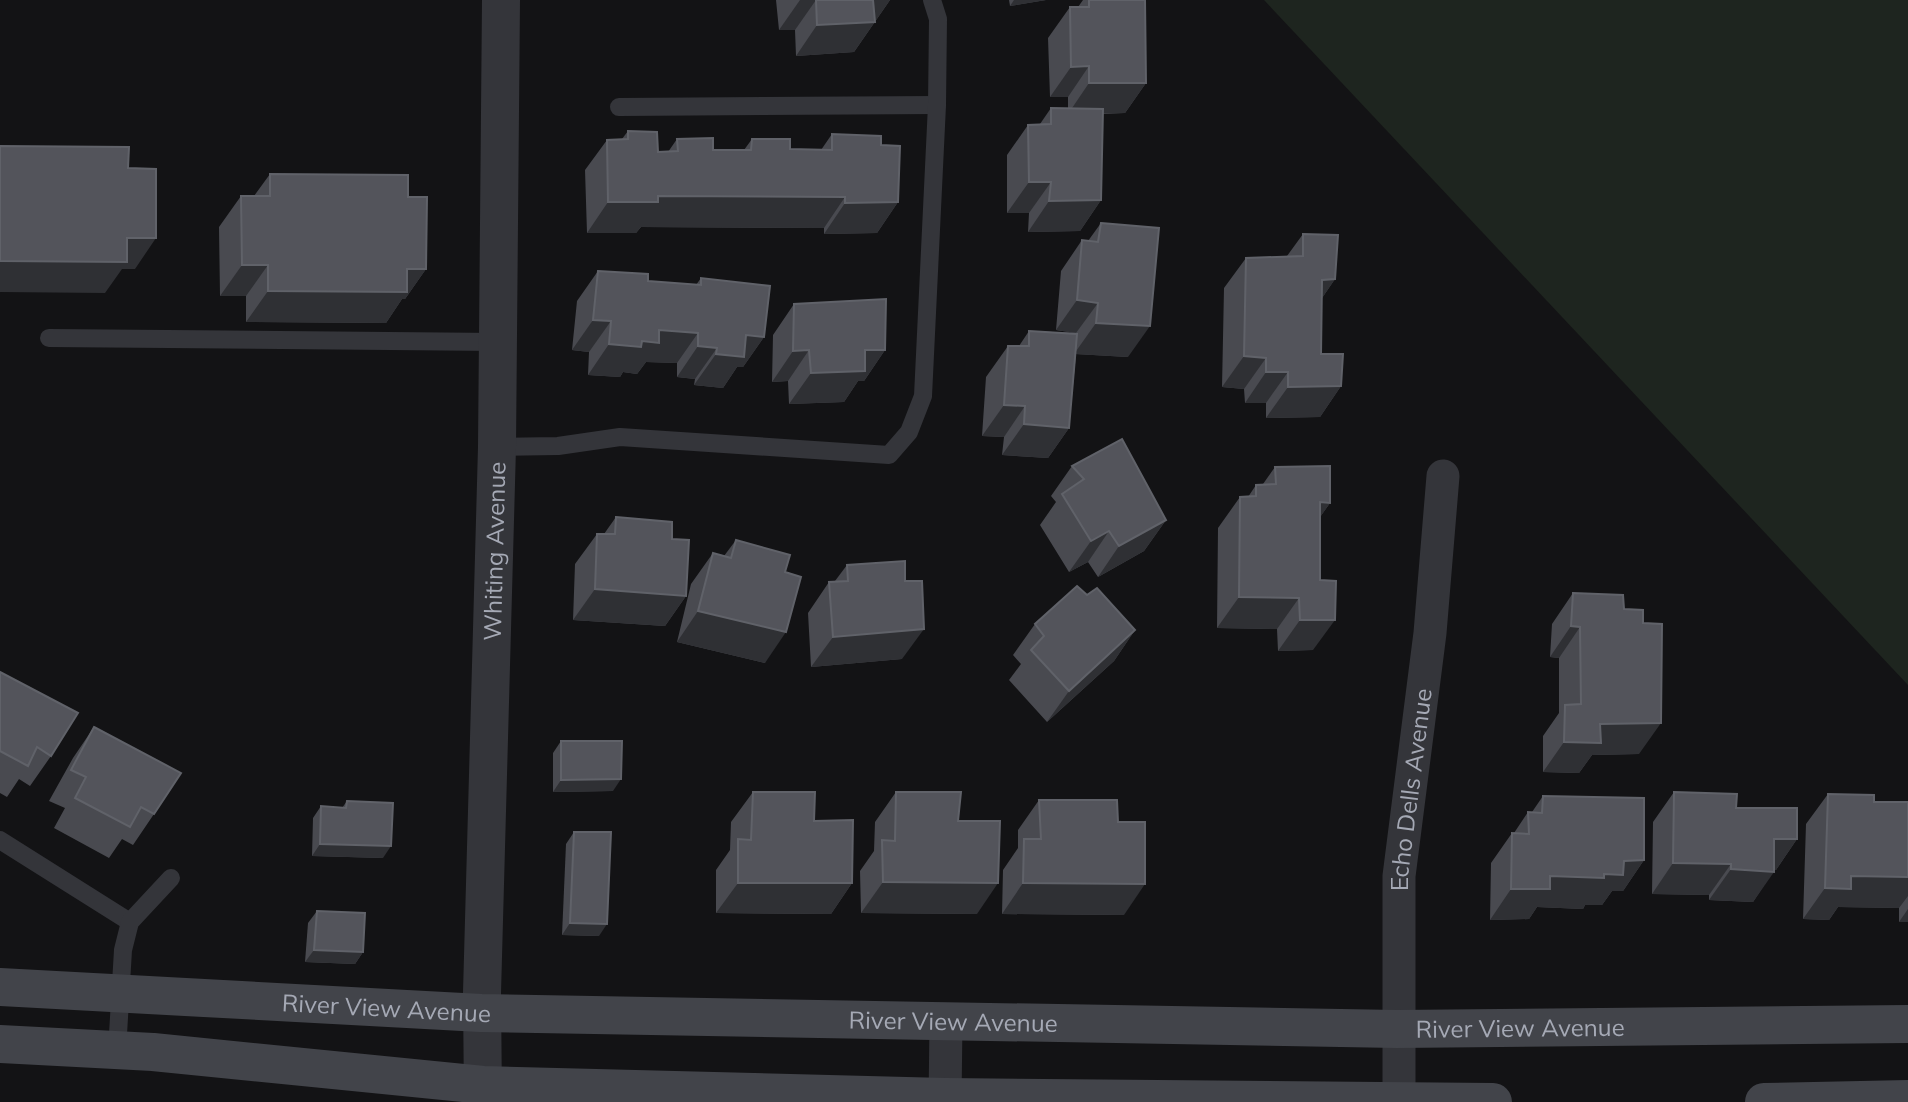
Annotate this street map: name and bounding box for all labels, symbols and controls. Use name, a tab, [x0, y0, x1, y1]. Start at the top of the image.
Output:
street label: Whiting Avenue	[477, 461, 512, 641]
street label: Echo Dells Avenue	[1384, 687, 1438, 891]
street label: River View Avenue	[281, 987, 491, 1028]
street label: River View Avenue	[848, 1004, 1058, 1038]
street label: River View Avenue	[1415, 1012, 1625, 1044]

